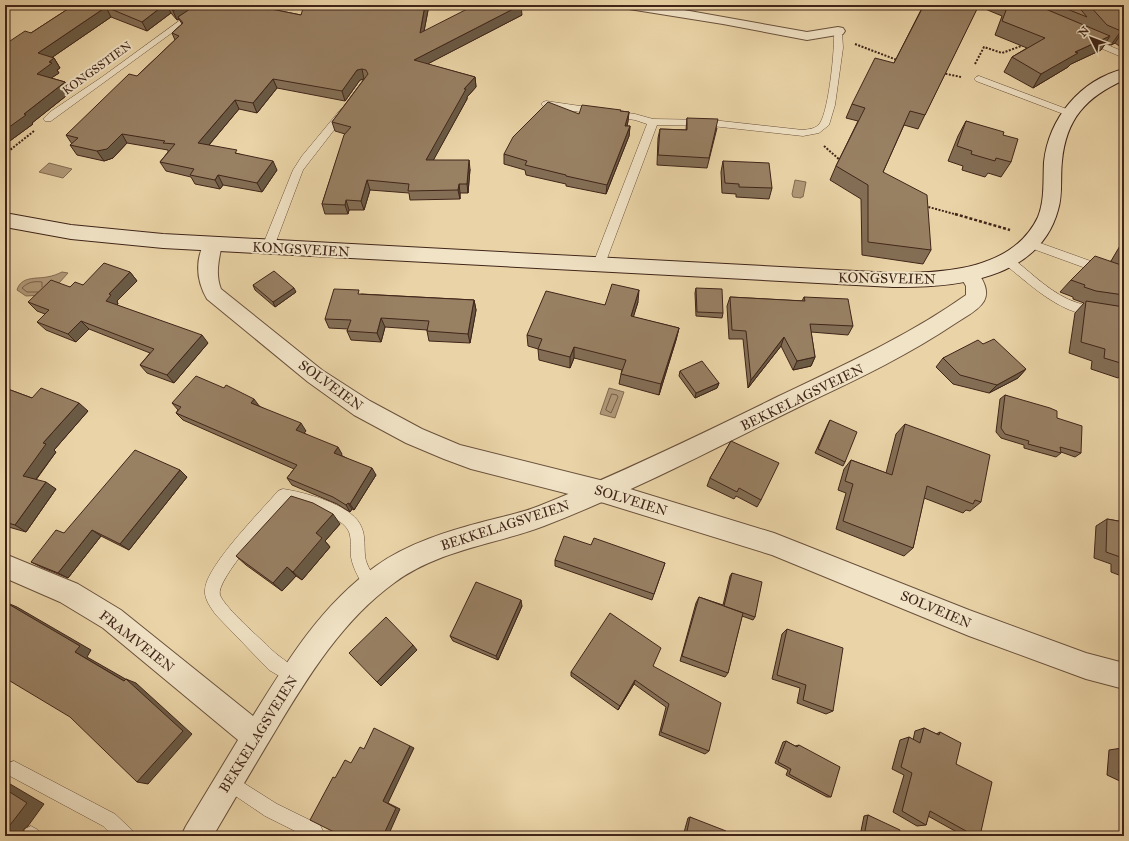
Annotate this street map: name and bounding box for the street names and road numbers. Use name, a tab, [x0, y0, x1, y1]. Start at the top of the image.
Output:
street label: KONGSSTIEN	[60, 38, 134, 98]
street label: KONGSVEIEN	[252, 238, 350, 261]
street label: KONGSVEIEN	[838, 269, 936, 288]
street label: SOLVEIEN	[295, 356, 366, 414]
street label: BEKKELAGSVEIEN	[738, 360, 867, 435]
street label: SOLVEIEN	[592, 481, 669, 520]
street label: BEKKELAGSVEIEN	[438, 497, 572, 554]
street label: SOLVEIEN	[898, 587, 974, 632]
street label: FRAMVEIEN	[96, 607, 178, 676]
street label: BEKKELAGSVEIEN	[215, 672, 301, 796]

